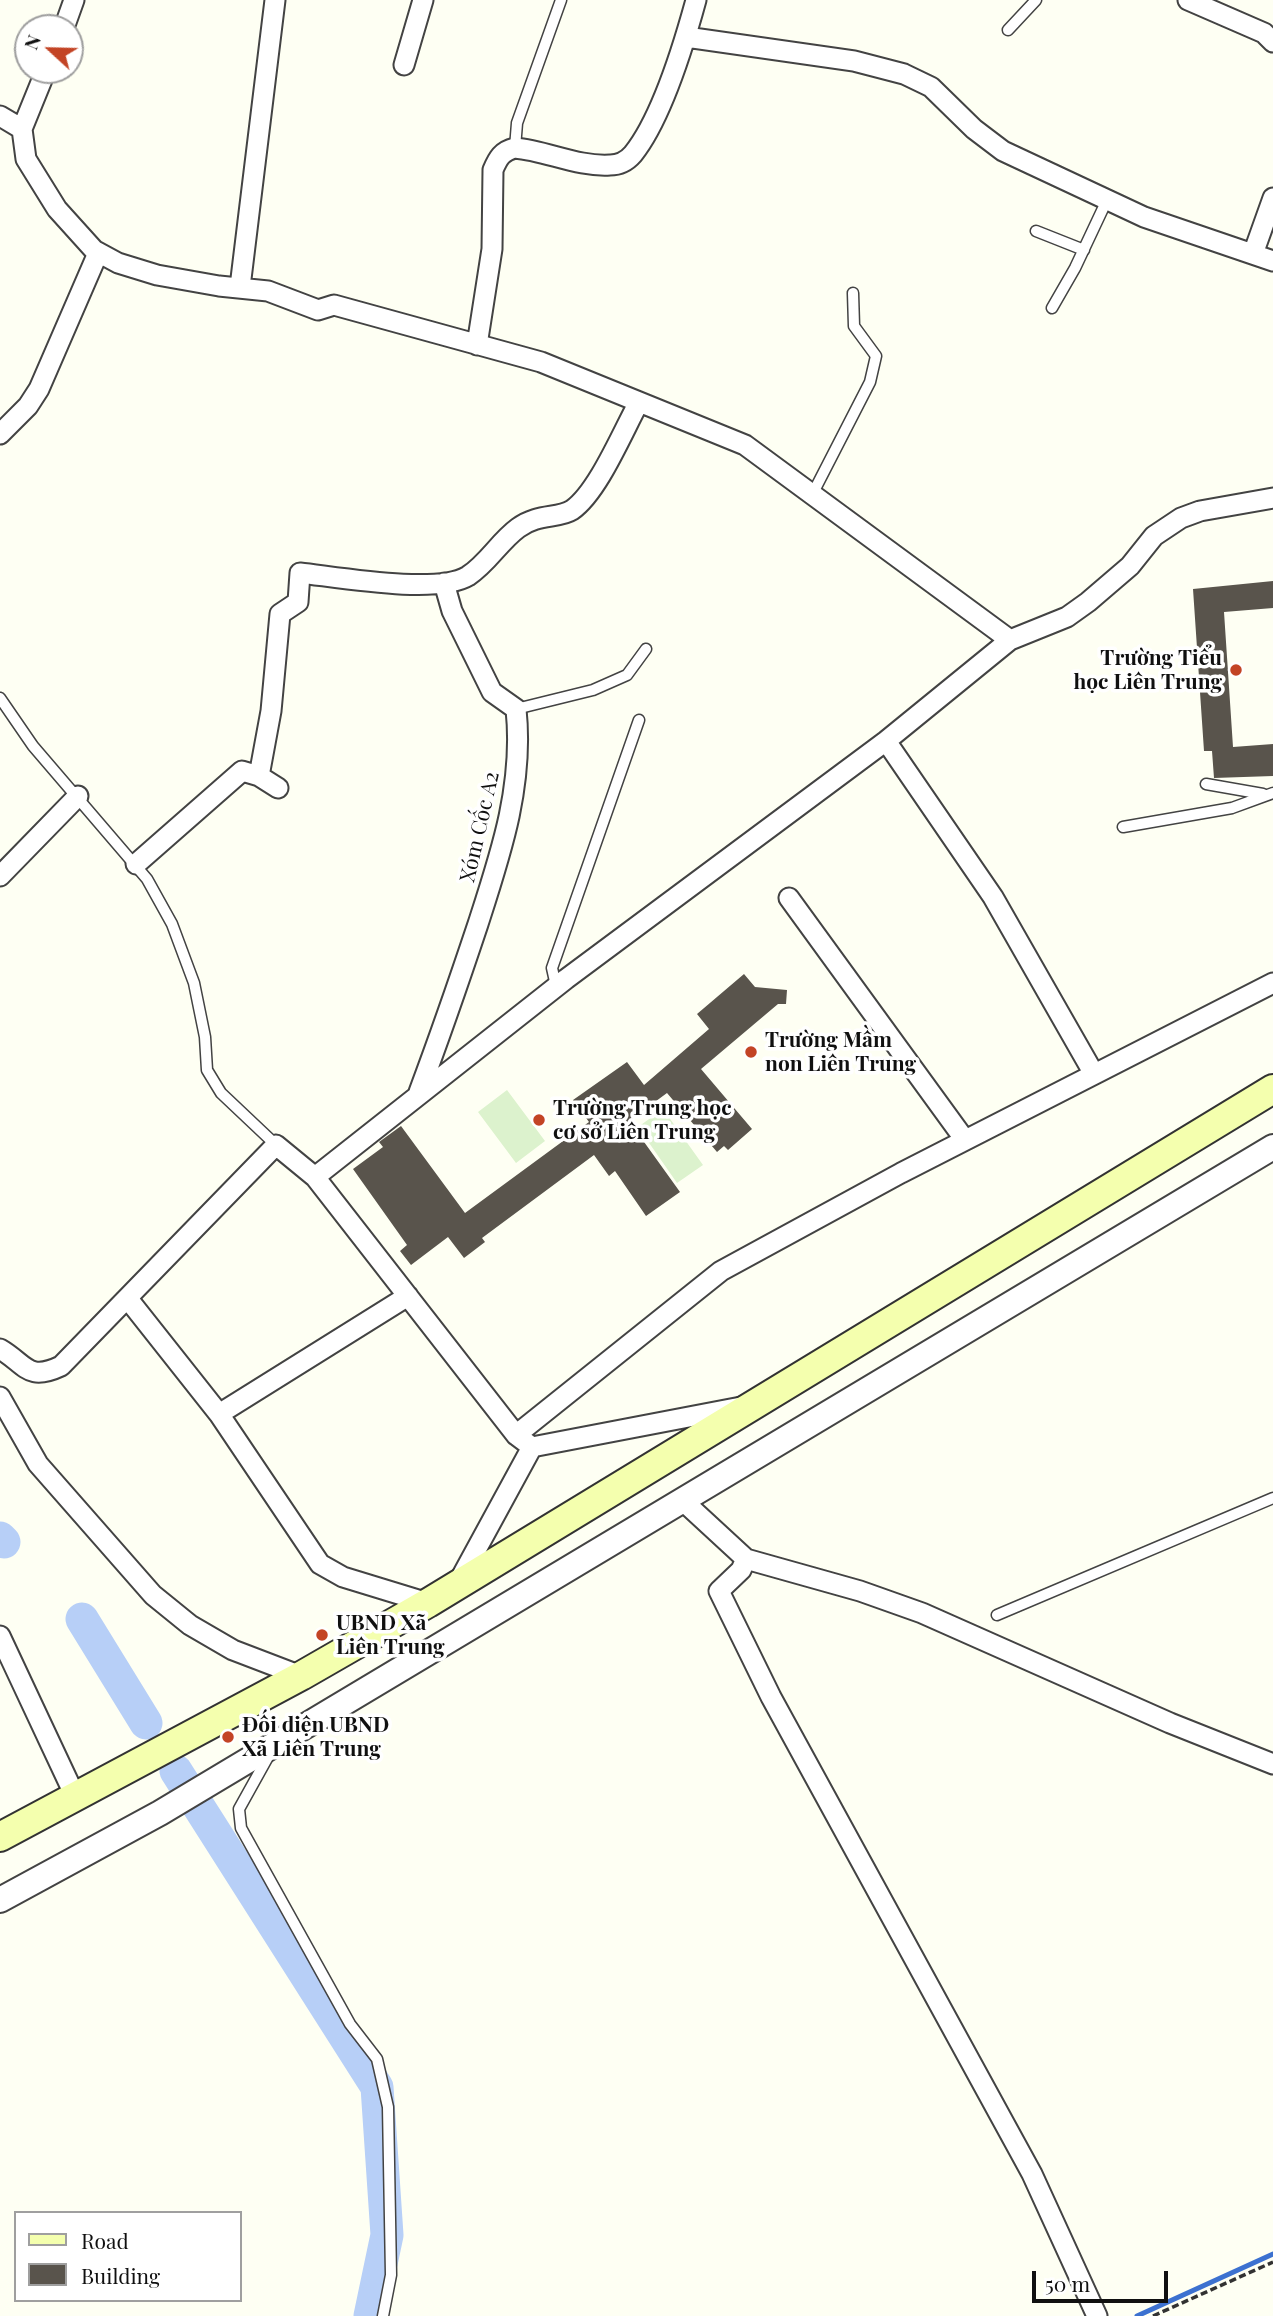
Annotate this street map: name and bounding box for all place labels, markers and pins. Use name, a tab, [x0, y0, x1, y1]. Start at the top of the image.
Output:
place label: Trường Tiểu học Liên Trung	[1073, 645, 1222, 695]
marker: Trường Tiểu học Liên Trung	[1228, 662, 1244, 678]
place label: Trường Mầm non Liên Trung	[765, 1027, 916, 1077]
marker: Trường Mầm non Liên Trung	[743, 1044, 759, 1060]
place label: Trường Trung học cơ sở Liên Trung	[553, 1095, 732, 1145]
marker: Trường Trung học cơ sở Liên Trung	[531, 1112, 547, 1128]
place label: UBND Xã Liên Trung	[336, 1610, 445, 1660]
marker: UBND Xã Liên Trung	[314, 1627, 330, 1643]
place label: Đối diện UBND Xã Liên Trung	[242, 1712, 389, 1762]
marker: Đối diện UBND Xã Liên Trung	[220, 1729, 236, 1745]

